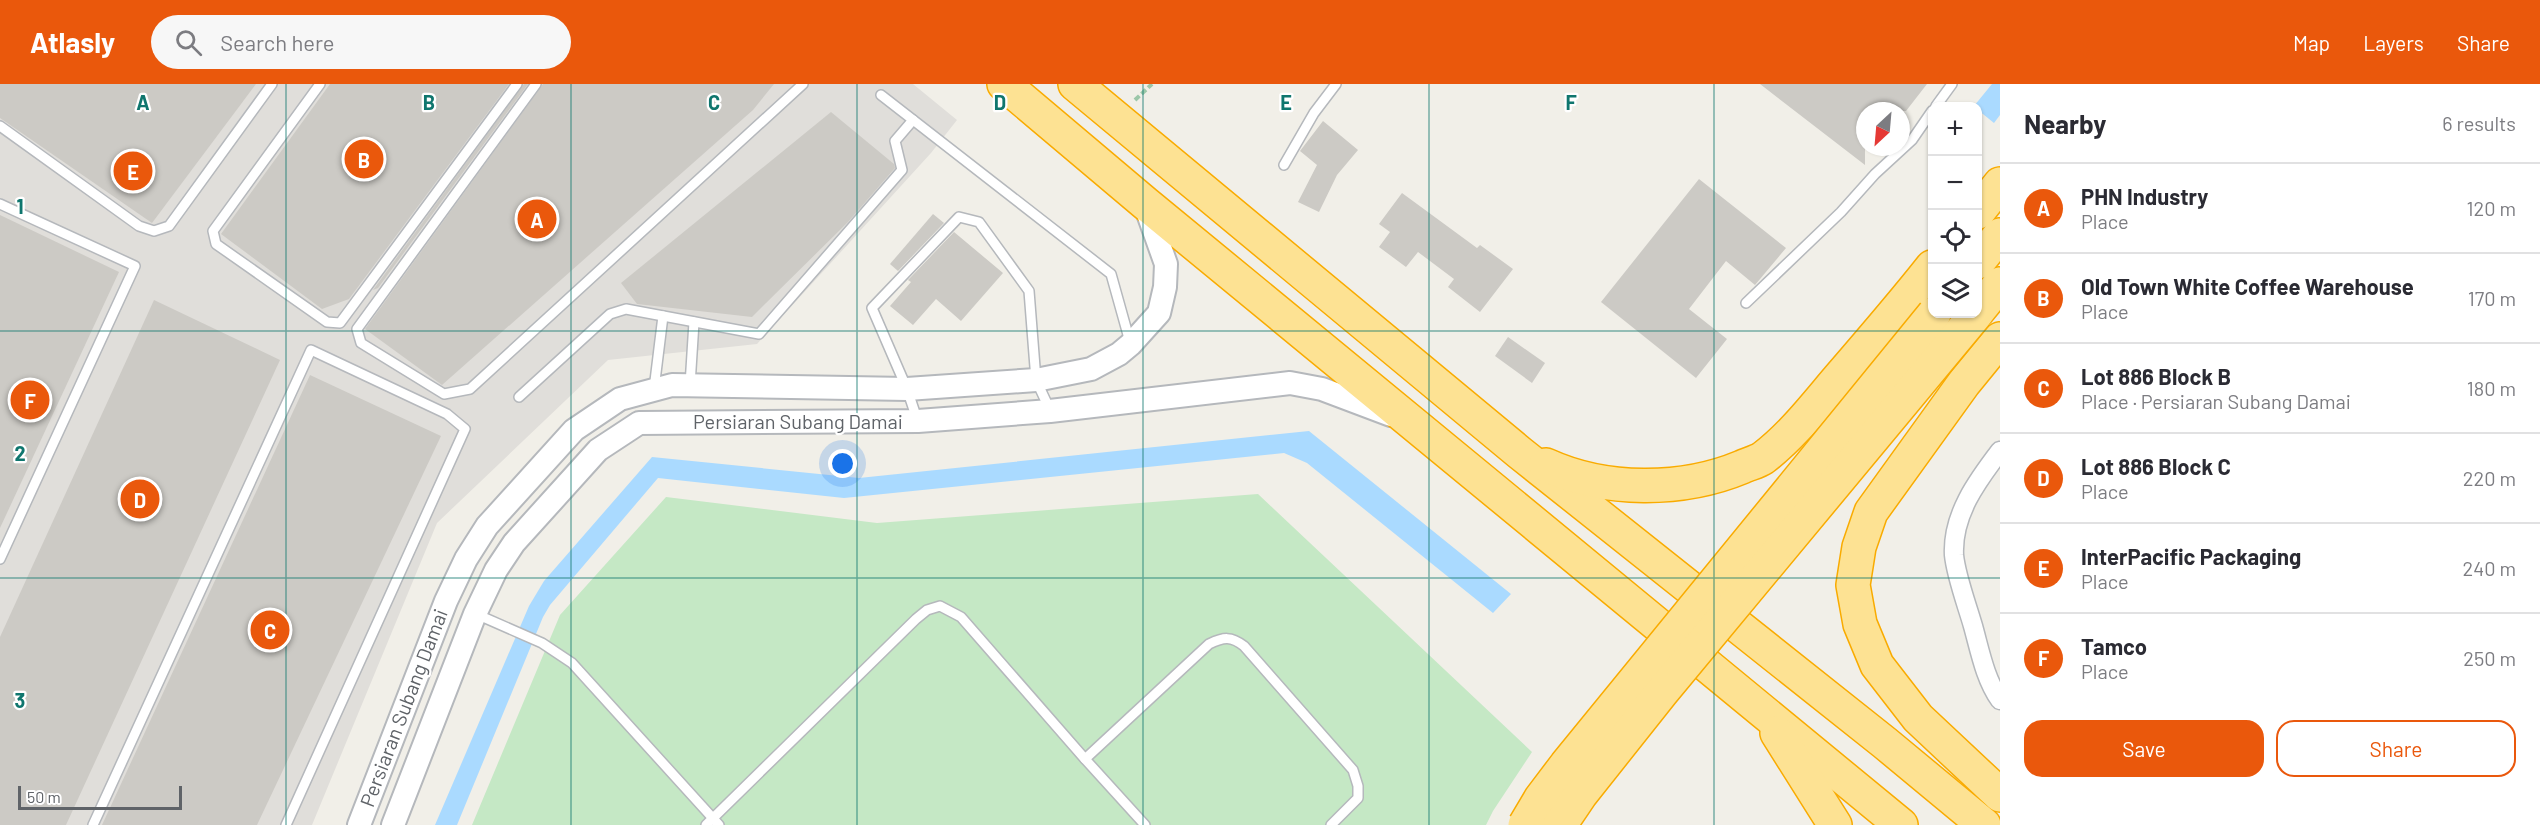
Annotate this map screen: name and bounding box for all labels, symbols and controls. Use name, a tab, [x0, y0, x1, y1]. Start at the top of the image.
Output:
search box	[151, 15, 571, 69]
text: Atlasly	[30, 25, 115, 59]
icon: search	[172, 26, 205, 59]
text: Search here	[220, 29, 335, 55]
text: Map	[2293, 30, 2330, 55]
text: Layers	[2363, 30, 2424, 55]
text: Share	[2457, 30, 2510, 55]
text: A	[136, 90, 150, 114]
text: B	[423, 90, 435, 114]
text: C	[708, 90, 720, 114]
text: D	[994, 90, 1006, 114]
text: E	[1280, 90, 1292, 114]
text: F	[1565, 90, 1577, 114]
north arrow	[1856, 102, 1910, 156]
map controls	[1928, 102, 1982, 318]
button: +	[1928, 102, 1982, 156]
text: Nearby	[2024, 108, 2106, 139]
text: 6 results	[2442, 111, 2516, 135]
pin: B	[344, 136, 384, 182]
pin: E	[114, 148, 152, 194]
button: −	[1928, 156, 1982, 210]
text: PHN Industry	[2081, 183, 2208, 209]
text: 1	[16, 194, 24, 218]
pin: A	[518, 196, 556, 242]
text: A	[2037, 196, 2050, 220]
text: 120 m	[2466, 196, 2516, 220]
text: Place	[2081, 209, 2129, 233]
button: locate	[1928, 210, 1982, 264]
button: layers	[1928, 264, 1982, 318]
text: Old Town White Coffee Warehouse	[2081, 273, 2414, 299]
text: B	[2037, 286, 2050, 310]
text: 170 m	[2468, 286, 2516, 310]
text: Place	[2081, 299, 2129, 323]
text: Lot 886 Block B	[2081, 363, 2231, 389]
text: C	[2037, 376, 2050, 400]
text: 180 m	[2467, 376, 2516, 400]
pin: F	[10, 378, 50, 422]
text: Place · Persiaran Subang Damai	[2081, 389, 2351, 413]
street label: Persiaran Subang Damai	[693, 409, 903, 433]
text: 2	[14, 441, 26, 465]
your location	[828, 449, 857, 478]
text: Lot 886 Block C	[2081, 453, 2231, 479]
text: D	[2037, 466, 2050, 490]
text: 220 m	[2463, 466, 2516, 490]
pin: D	[120, 476, 160, 522]
text: Place	[2081, 479, 2129, 503]
text: InterPacific Packaging	[2081, 543, 2301, 569]
text: E	[2038, 556, 2049, 580]
text: 240 m	[2462, 556, 2516, 580]
text: Place	[2081, 569, 2129, 593]
street label: Persiaran Subang Damai	[354, 605, 452, 810]
pin: C	[250, 608, 290, 652]
text: Tamco	[2081, 633, 2147, 659]
text: F	[2038, 646, 2049, 670]
text: 250 m	[2463, 646, 2516, 670]
text: Place	[2081, 659, 2129, 683]
text: 3	[15, 688, 25, 712]
button: Save	[2024, 720, 2264, 777]
button: Share	[2276, 720, 2516, 777]
scale bar	[18, 783, 182, 810]
text: 50 m	[27, 787, 61, 806]

